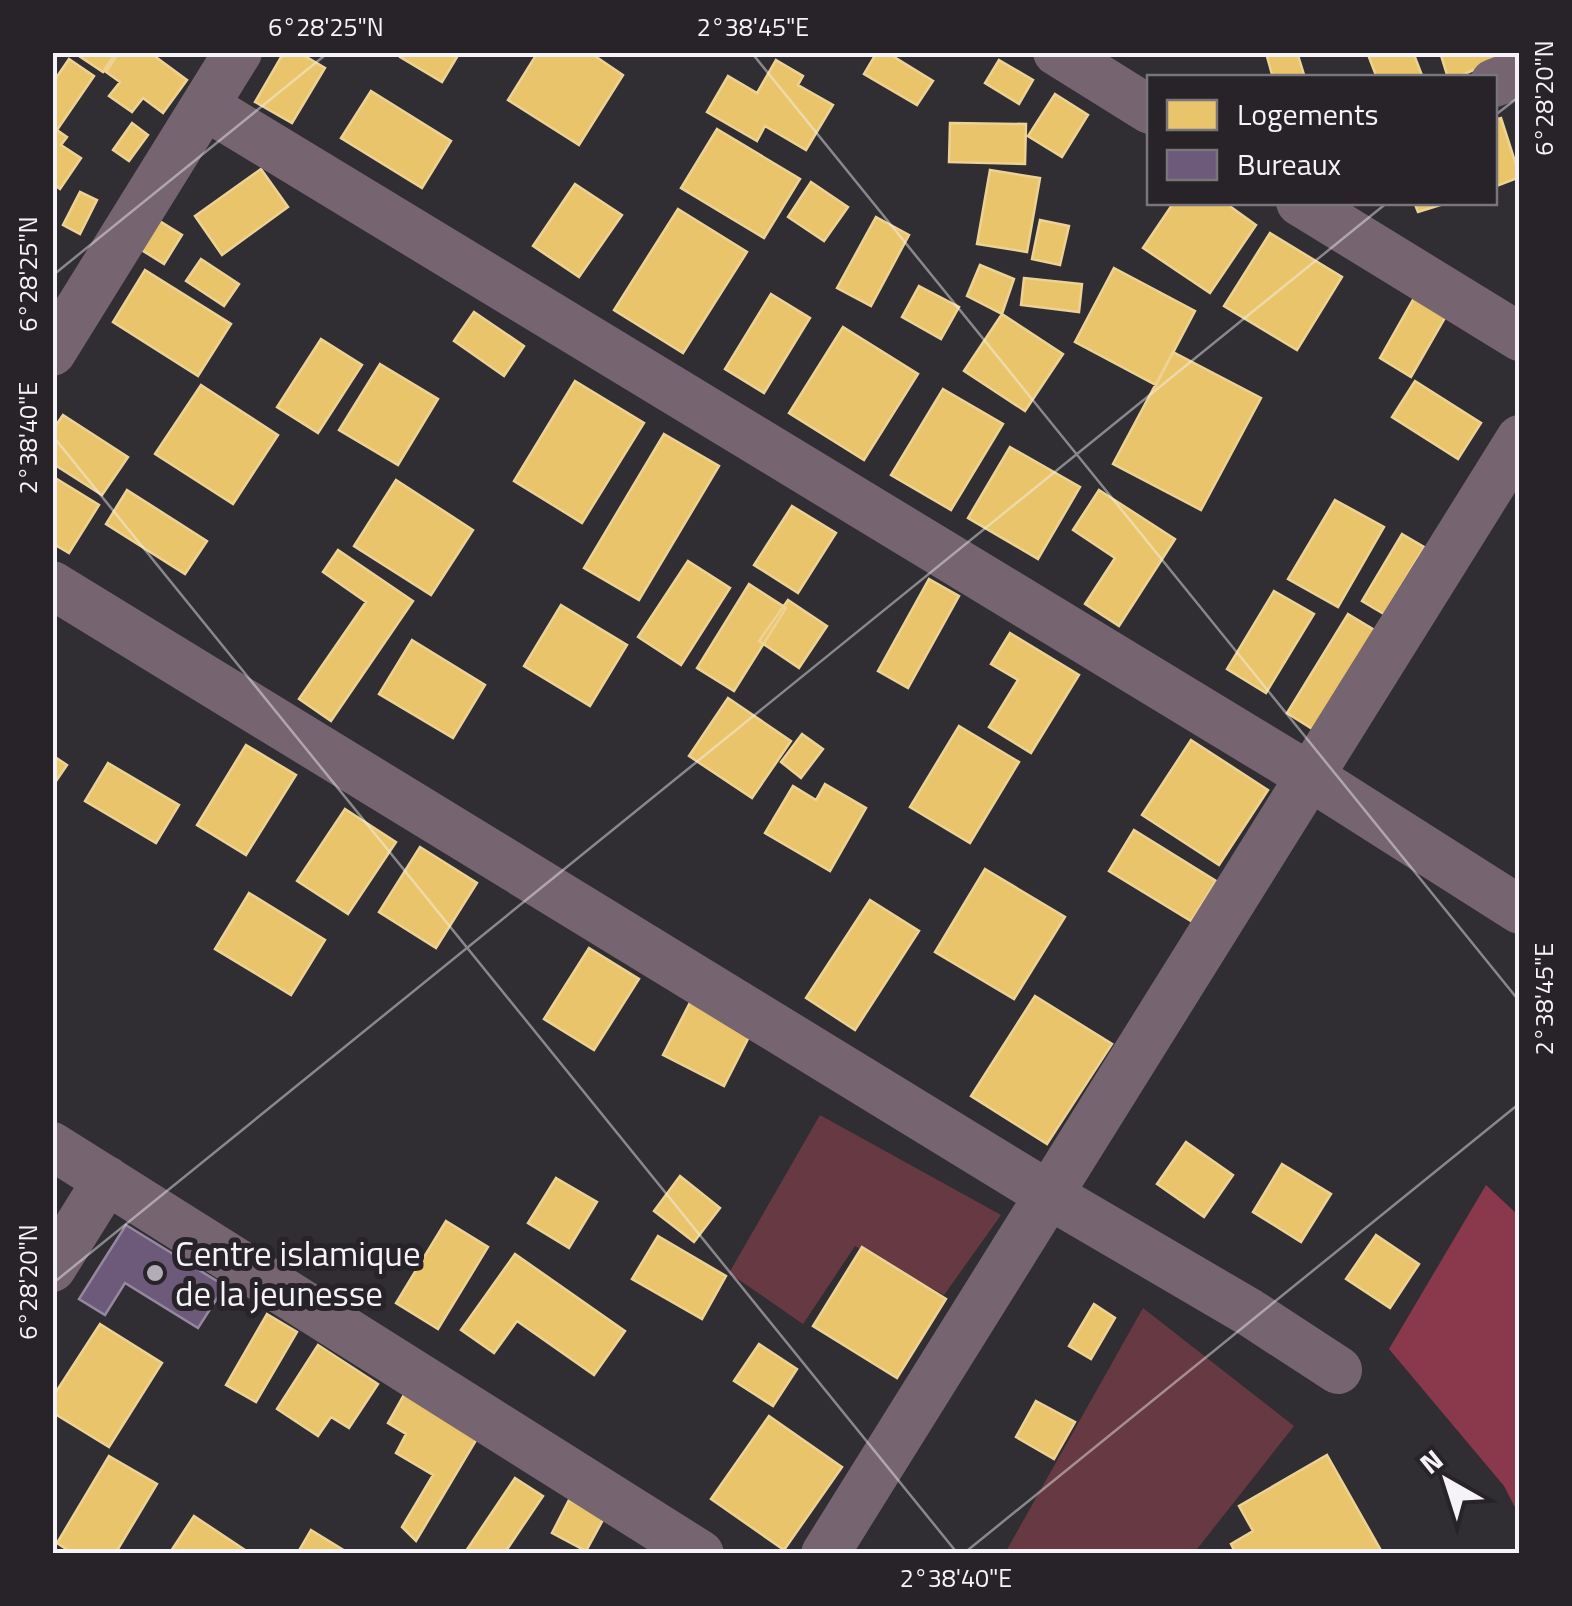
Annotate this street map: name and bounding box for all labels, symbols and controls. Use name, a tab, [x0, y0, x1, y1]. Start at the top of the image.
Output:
text: 6°28'25"N	[268, 8, 384, 46]
text: 2°38'45"E	[697, 8, 809, 46]
text: 6°28'20"N	[1525, 40, 1563, 156]
legend	[1147, 75, 1497, 205]
text: Logements	[1237, 91, 1378, 137]
text: Bureaux	[1237, 141, 1341, 187]
text: 6°28'25"N	[9, 216, 47, 332]
text: 2°38'40"E	[9, 382, 47, 494]
text: 2°38'45"E	[1525, 943, 1563, 1055]
text: 6°28'20"N	[9, 1224, 47, 1340]
place label: Centre islamique de la jeunesse	[175, 1226, 421, 1320]
marker: Centre islamique de la jeunesse	[144, 1262, 166, 1284]
north arrow	[1397, 1431, 1497, 1531]
text: N	[1410, 1438, 1452, 1484]
text: 2°38'40"E	[900, 1559, 1012, 1597]

